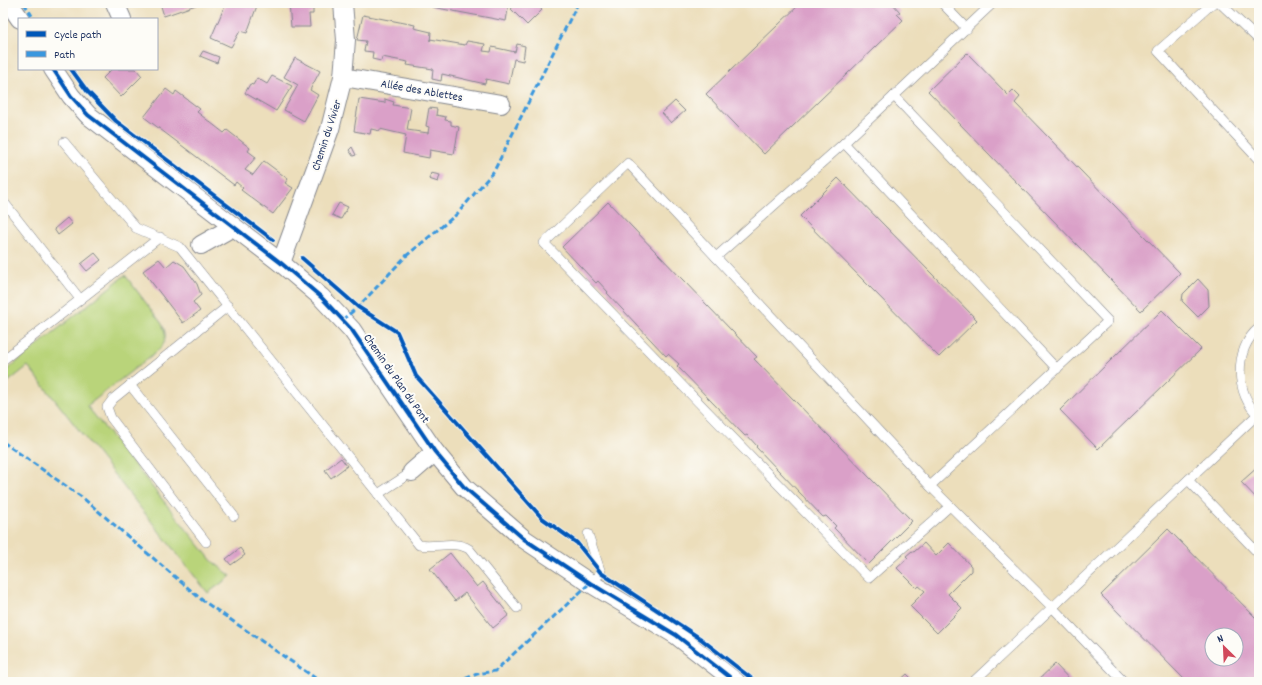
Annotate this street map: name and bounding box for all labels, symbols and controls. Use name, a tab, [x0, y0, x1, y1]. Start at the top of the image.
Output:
legend	[18, 18, 158, 70]
text: Cycle path	[54, 27, 102, 44]
text: Path	[54, 47, 75, 64]
street label: Allée des Ablettes	[379, 76, 464, 107]
street label: Chemin du Vivier	[308, 97, 347, 173]
street label: Chemin du Plan du Pont	[359, 331, 433, 427]
north arrow	[1204, 627, 1244, 667]
text: N	[1215, 631, 1227, 648]

